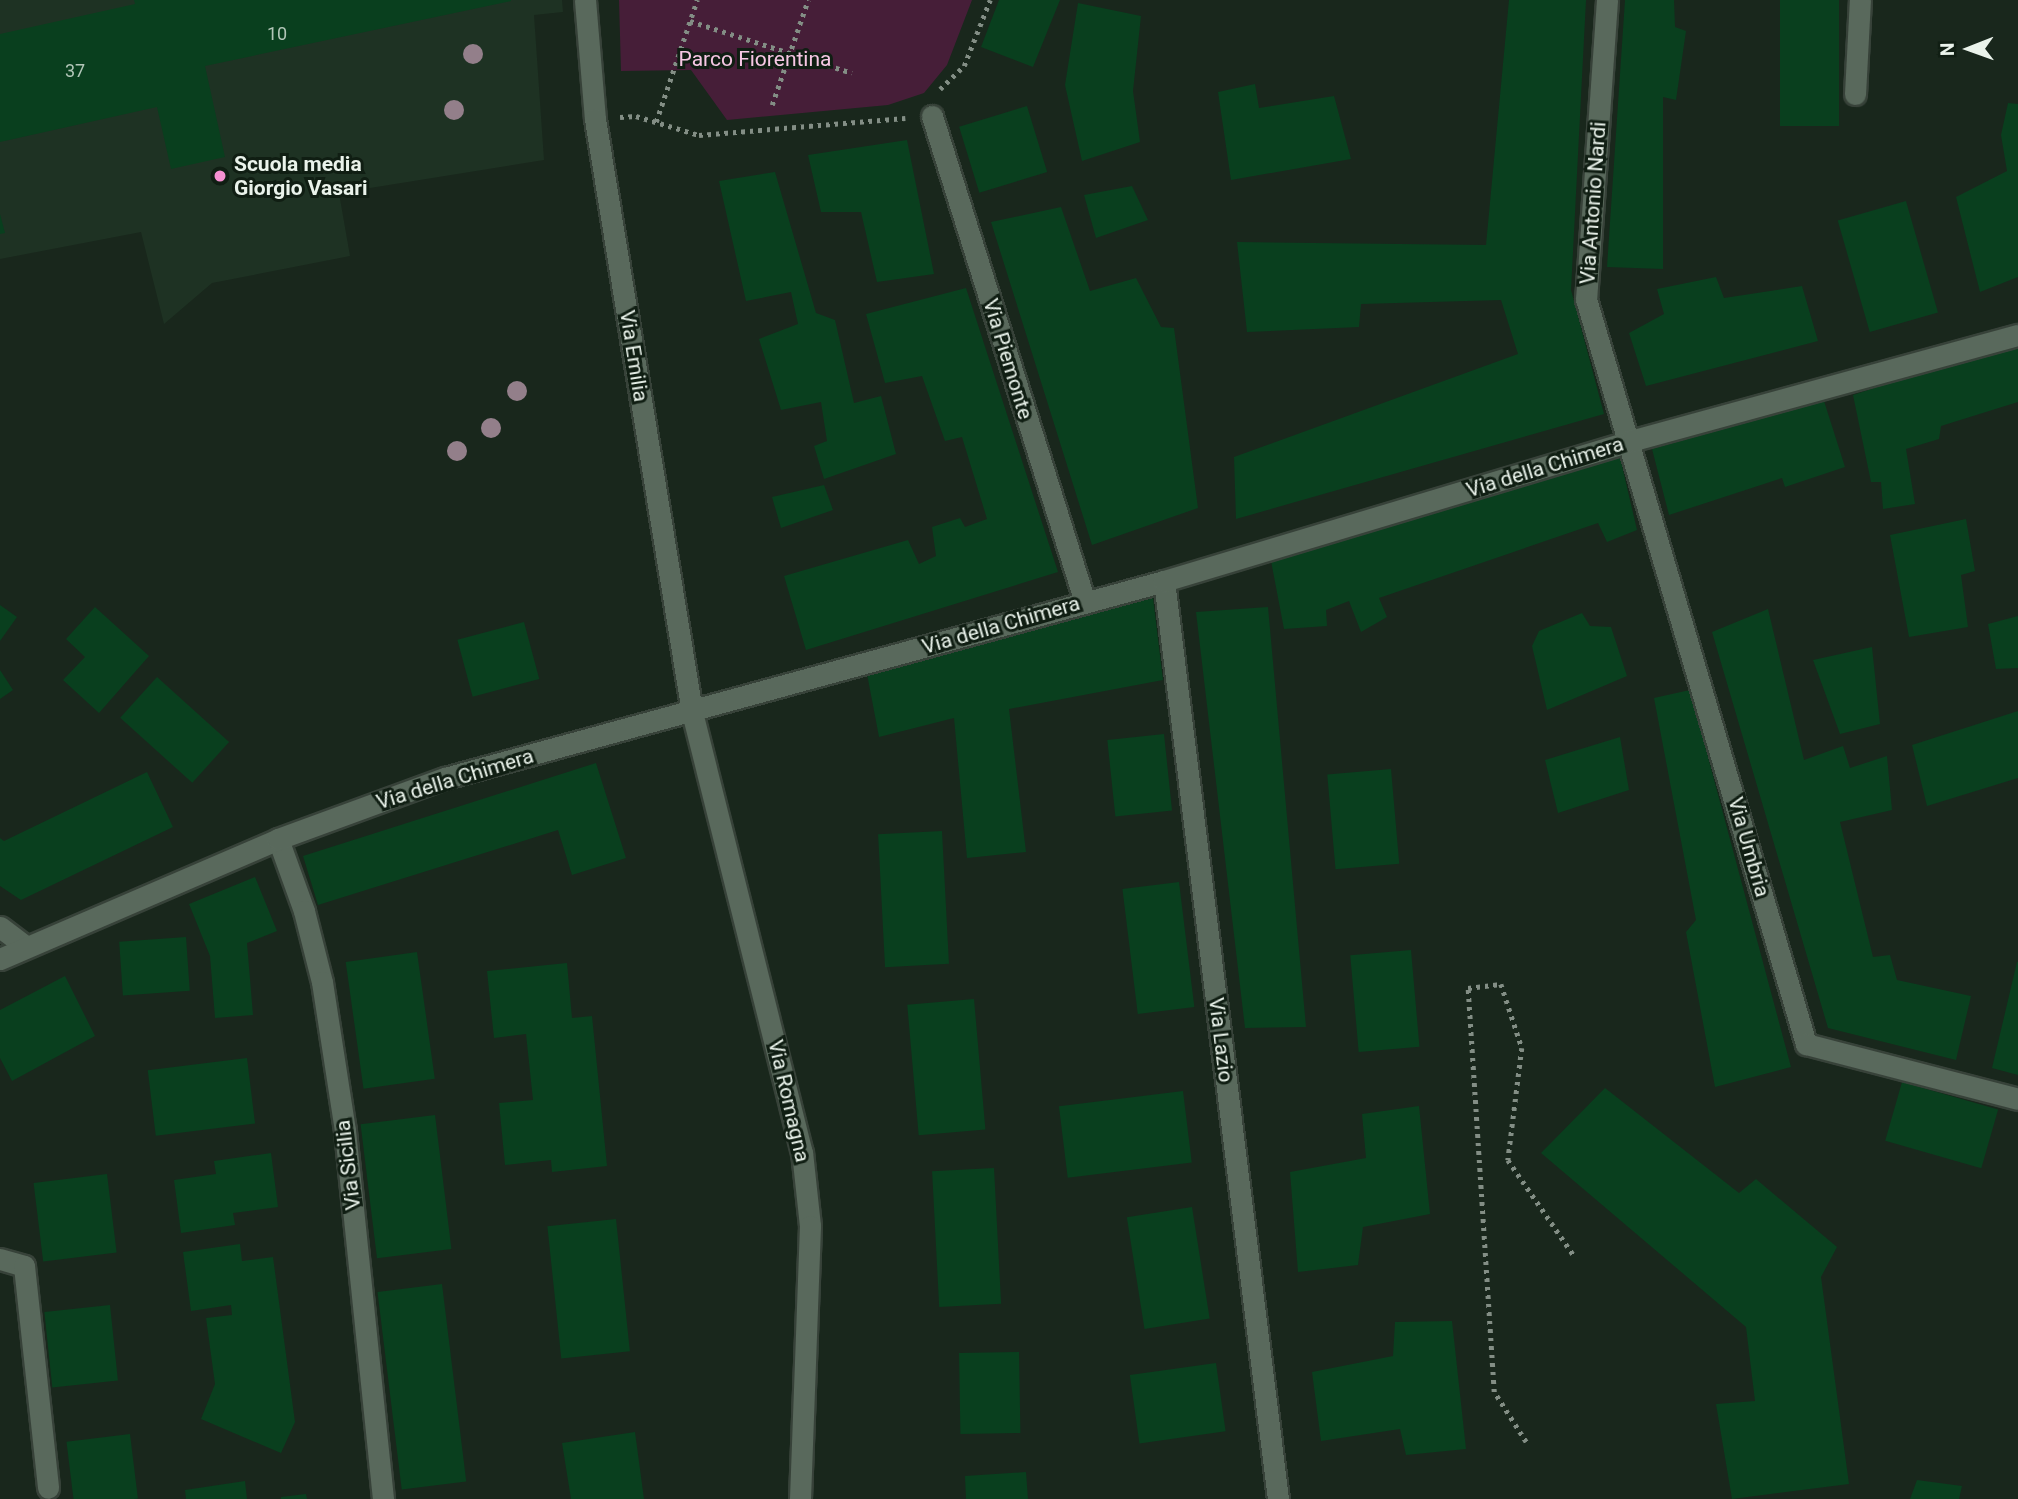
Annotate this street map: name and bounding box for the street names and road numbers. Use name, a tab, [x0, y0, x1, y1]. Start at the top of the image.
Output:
street label: Via Antonio Nardi	[1575, 121, 1611, 285]
street label: Via Piemonte	[978, 296, 1038, 422]
street label: Via Emilia	[614, 308, 654, 404]
street label: Via della Chimera	[1463, 431, 1627, 503]
street label: Via della Chimera	[919, 590, 1083, 660]
street label: Via della Chimera	[373, 743, 537, 815]
street label: Via Umbria	[1723, 794, 1775, 900]
street label: Via Lazio	[1203, 996, 1239, 1084]
street label: Via Romagna	[763, 1037, 815, 1165]
street label: Via Sicilia	[330, 1119, 366, 1211]

